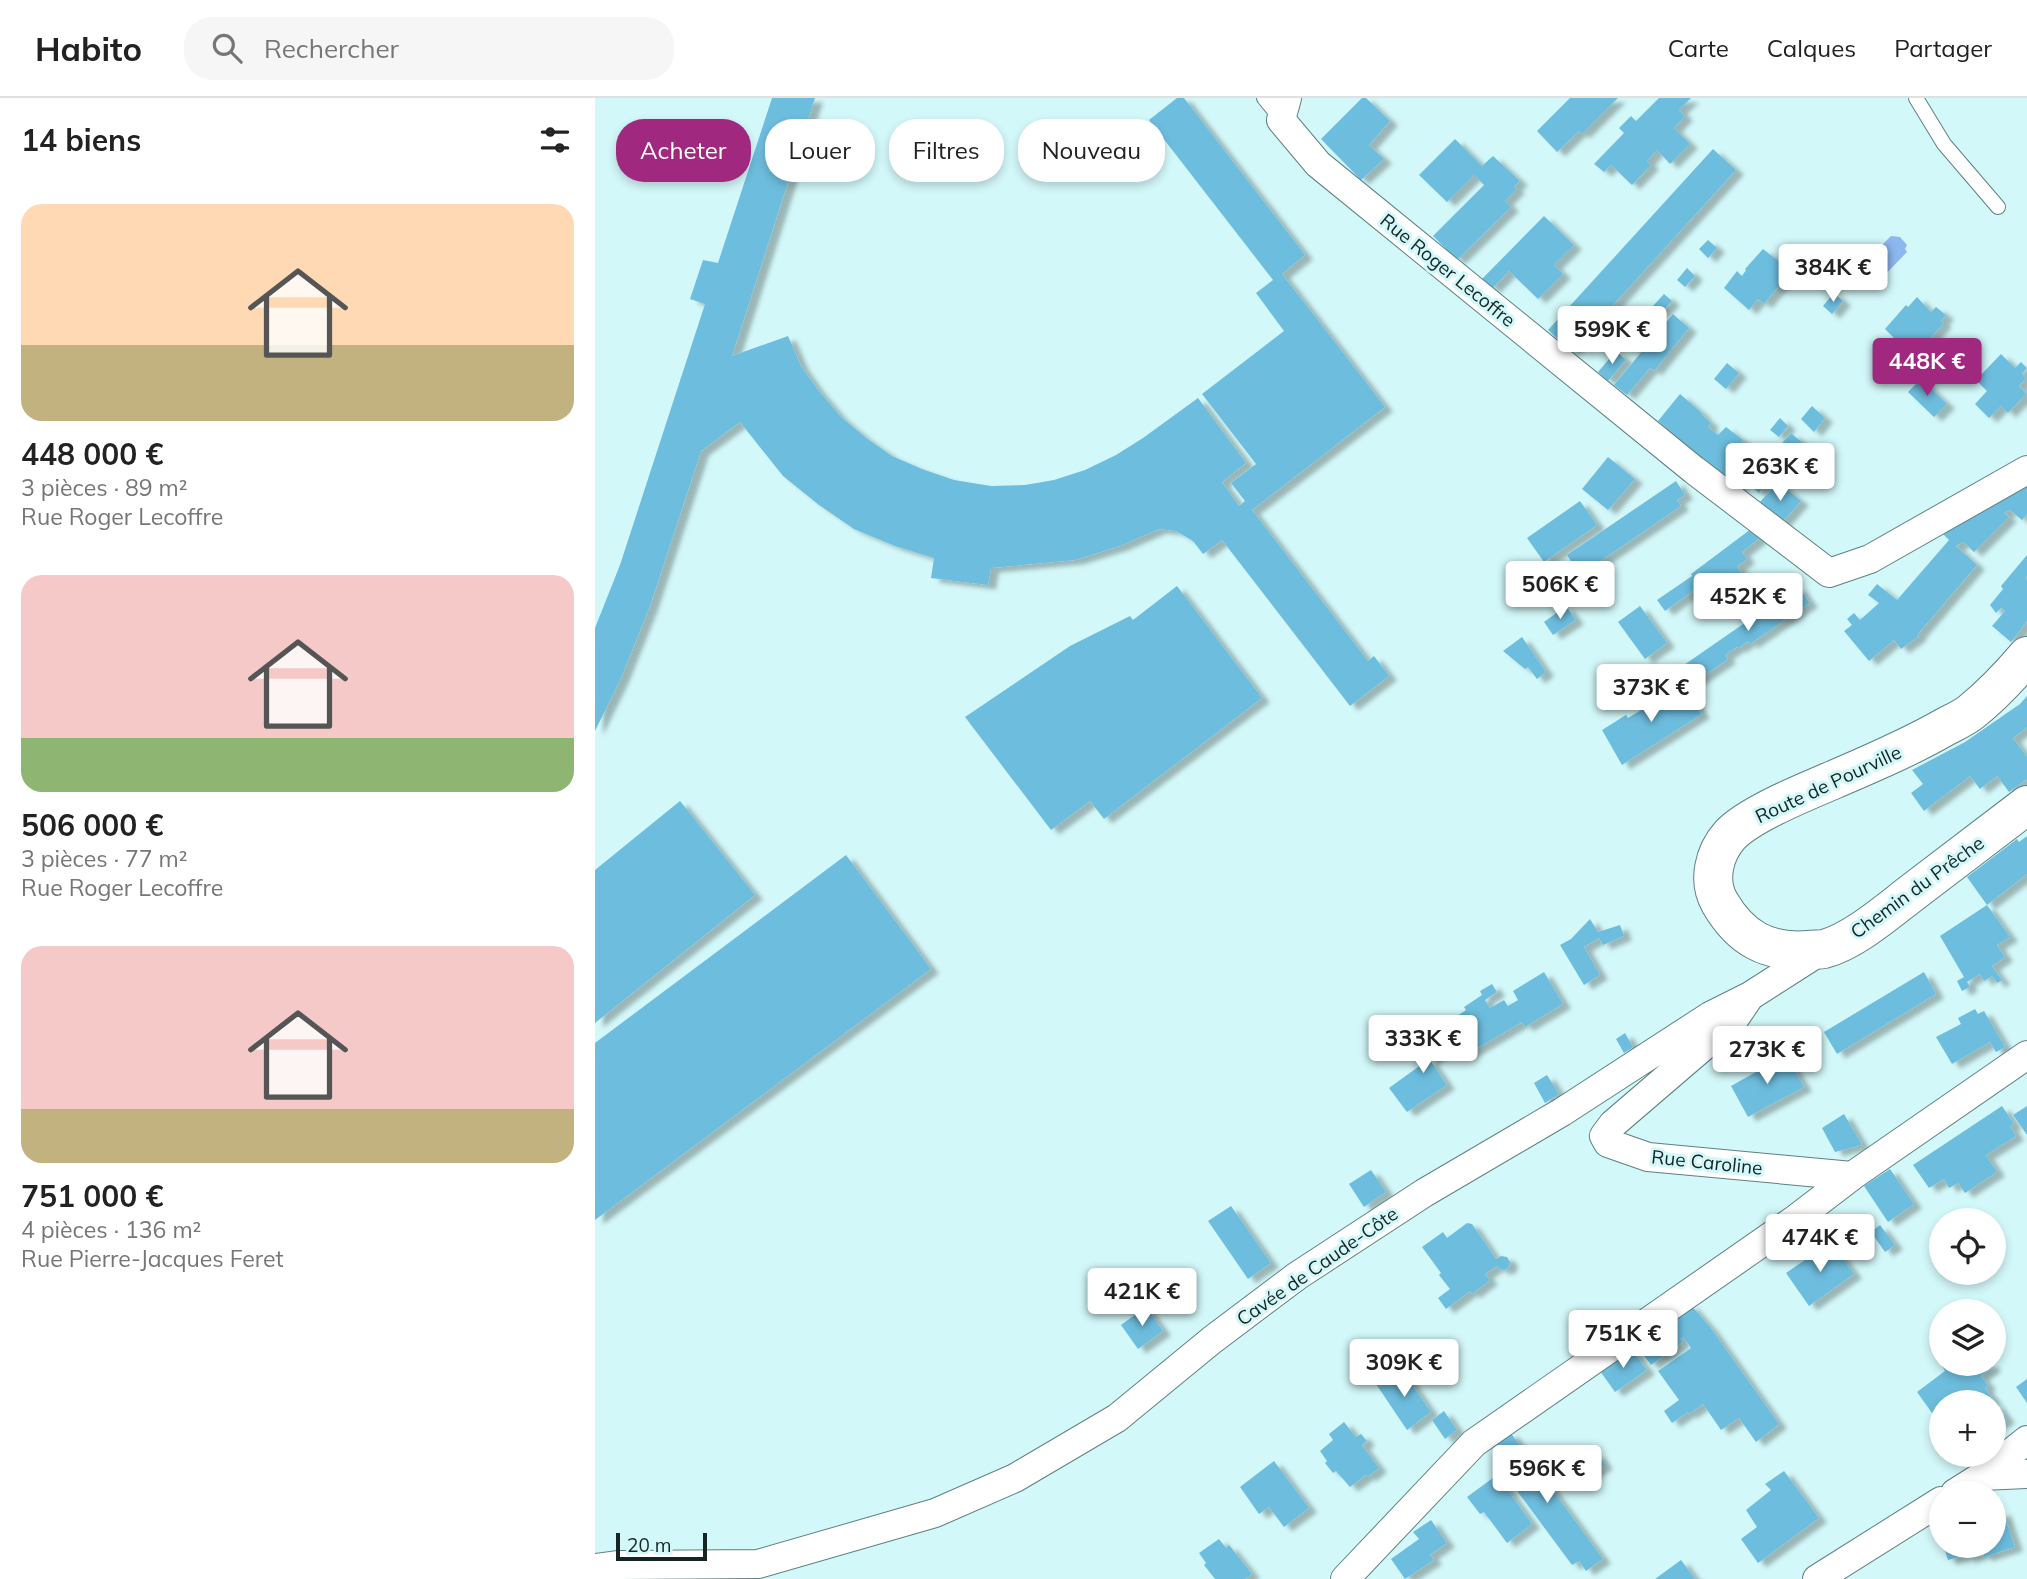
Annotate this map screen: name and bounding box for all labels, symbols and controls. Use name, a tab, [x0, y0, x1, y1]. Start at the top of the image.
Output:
search box	[184, 17, 674, 80]
text: Habito	[35, 28, 142, 69]
icon: search	[208, 29, 246, 67]
text: Rechercher	[264, 32, 399, 65]
text: Carte	[1668, 33, 1729, 63]
text: Calques	[1767, 33, 1856, 63]
text: Partager	[1894, 33, 1992, 63]
chip: Acheter	[616, 119, 751, 182]
chip: Louer	[765, 119, 875, 182]
chip: Filtres	[889, 119, 1004, 182]
chip: Nouveau	[1018, 119, 1165, 182]
text: 14 biens	[21, 121, 141, 159]
icon: filters	[536, 121, 574, 159]
street label: Rue Roger Lecoffre	[1376, 208, 1520, 332]
pin: 384K €	[1776, 244, 1890, 304]
icon: home	[235, 250, 361, 376]
text: 384K €	[1795, 252, 1871, 281]
pin: 599K €	[1555, 306, 1669, 366]
text: 599K €	[1574, 314, 1650, 343]
pin: 448K €	[1870, 338, 1984, 398]
text: 448K €	[1889, 346, 1965, 375]
text: 448 000 €	[21, 435, 163, 473]
pin: 263K €	[1723, 444, 1837, 503]
text: 263K €	[1742, 451, 1818, 480]
text: 3 pièces · 89 m²	[21, 473, 188, 502]
text: Rue Roger Lecoffre	[21, 502, 223, 531]
pin: 506K €	[1503, 561, 1617, 621]
text: 506K €	[1522, 569, 1598, 598]
pin: 452K €	[1691, 574, 1805, 633]
text: 452K €	[1710, 581, 1786, 610]
icon: home	[235, 621, 361, 747]
pin: 373K €	[1594, 664, 1708, 724]
text: 373K €	[1613, 672, 1689, 701]
street label: Route de Pourville	[1751, 740, 1905, 828]
text: 506 000 €	[21, 806, 163, 844]
street label: Chemin du Prêche	[1846, 830, 1988, 944]
text: 3 pièces · 77 m²	[21, 844, 188, 873]
text: Rue Roger Lecoffre	[21, 873, 223, 902]
icon: home	[235, 992, 361, 1118]
pin: 333K €	[1366, 1016, 1480, 1075]
text: 333K €	[1385, 1023, 1461, 1052]
pin: 273K €	[1710, 1026, 1824, 1086]
text: 273K €	[1729, 1034, 1805, 1063]
street label: Rue Caroline	[1650, 1144, 1764, 1180]
text: 751 000 €	[21, 1177, 163, 1215]
street label: Cavée de Caude-Côte	[1232, 1201, 1402, 1331]
map controls	[1929, 1208, 2006, 1558]
button: locate	[1929, 1208, 2006, 1285]
pin: 474K €	[1763, 1214, 1877, 1274]
text: 4 pièces · 136 m²	[21, 1215, 201, 1244]
text: 474K €	[1782, 1222, 1858, 1251]
text: Rue Pierre-Jacques Feret	[21, 1244, 284, 1273]
pin: 421K €	[1085, 1268, 1199, 1328]
text: 421K €	[1104, 1276, 1180, 1305]
button: layers	[1929, 1299, 2006, 1376]
pin: 751K €	[1566, 1310, 1680, 1370]
text: 751K €	[1585, 1318, 1661, 1347]
pin: 309K €	[1347, 1340, 1461, 1399]
text: 309K €	[1366, 1347, 1442, 1376]
button: +	[1929, 1390, 2006, 1467]
pin: 596K €	[1490, 1446, 1604, 1505]
text: 596K €	[1509, 1453, 1585, 1482]
button: −	[1929, 1481, 2006, 1558]
scale bar	[616, 1530, 707, 1562]
text: 20 m	[627, 1533, 671, 1557]

